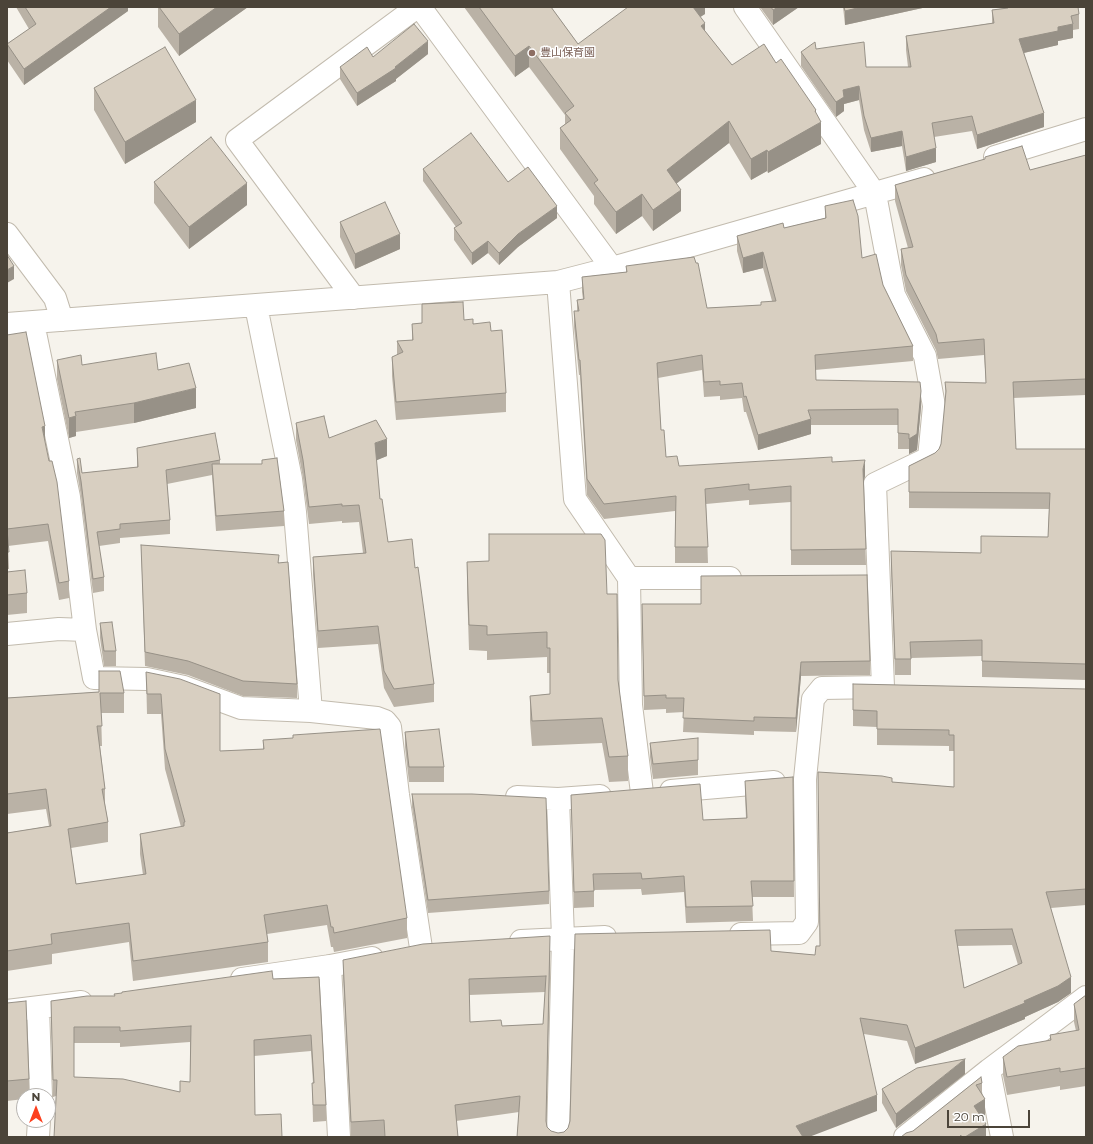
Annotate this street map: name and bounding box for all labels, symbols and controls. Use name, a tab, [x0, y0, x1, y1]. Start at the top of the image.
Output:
place label: 豊山保育園	[540, 46, 595, 60]
marker: 豊山保育園	[527, 48, 537, 58]
north arrow	[16, 1088, 56, 1128]
text: N	[32, 1090, 40, 1104]
scale bar	[949, 1102, 1032, 1128]
text: 20 m	[954, 1109, 985, 1124]

